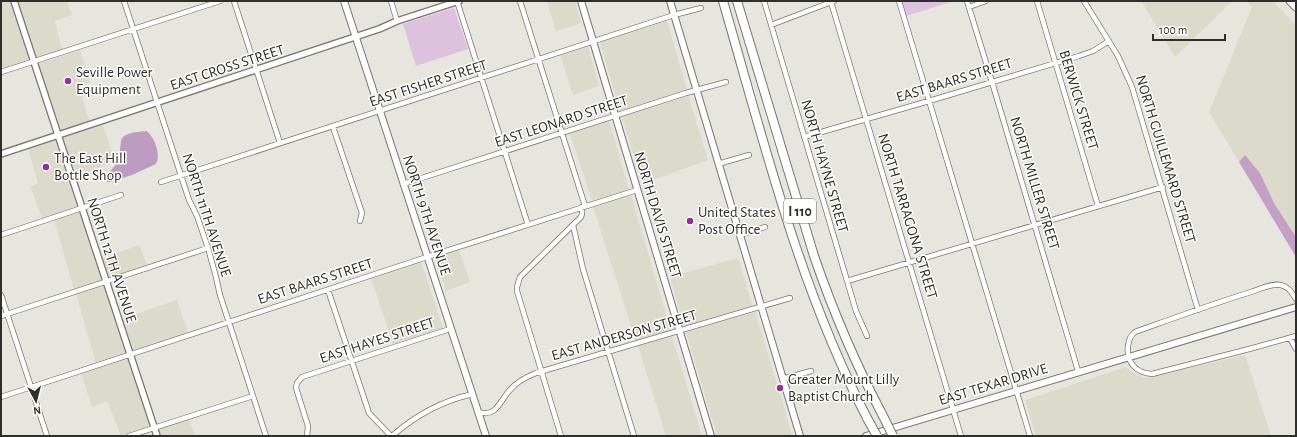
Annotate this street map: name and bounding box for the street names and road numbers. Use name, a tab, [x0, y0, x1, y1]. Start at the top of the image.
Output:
street label: EAST CROSS STREET	[168, 42, 287, 93]
street label: BERWICK STREET	[1056, 49, 1101, 152]
street label: EAST BAARS STREET	[894, 56, 1014, 105]
street label: EAST FISHER STREET	[367, 57, 489, 110]
street label: NORTH GUILLEMARD STREET	[1133, 73, 1198, 246]
street label: EAST LEONARD STREET	[493, 93, 630, 150]
street label: NORTH HAYNE STREET	[798, 98, 851, 235]
street label: NORTH MILLER STREET	[1007, 115, 1062, 252]
street label: NORTH TARRAGONA STREET	[875, 132, 940, 301]
street label: NORTH DAVIS STREET	[631, 150, 684, 281]
street label: NORTH 11TH AVENUE	[180, 152, 234, 279]
street label: NORTH 9TH AVENUE	[400, 153, 453, 277]
street label: NORTH 12TH AVENUE	[84, 196, 139, 324]
road number: I 110	[784, 199, 816, 223]
street label: EAST BAARS STREET	[256, 256, 375, 307]
street label: EAST ANDERSON STREET	[550, 307, 699, 363]
street label: EAST HAYES STREET	[318, 315, 437, 366]
street label: EAST TEXAR DRIVE	[937, 361, 1049, 408]

